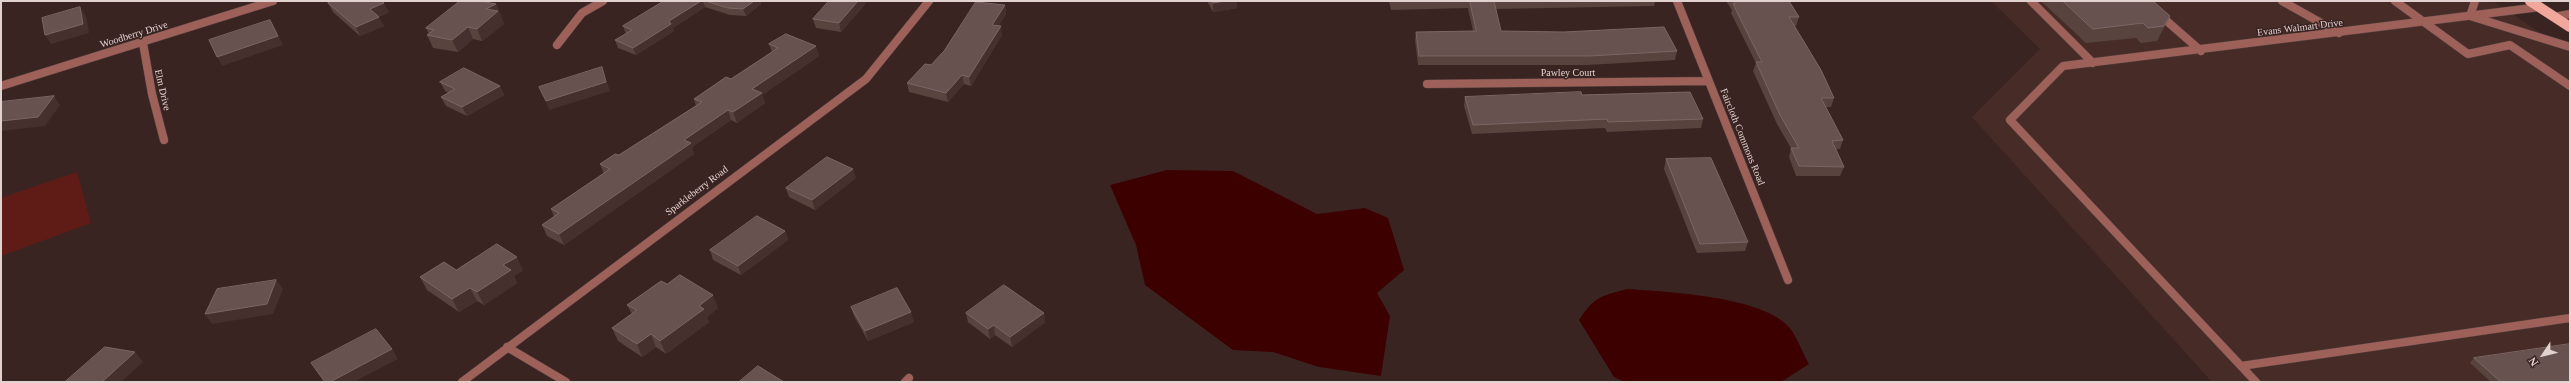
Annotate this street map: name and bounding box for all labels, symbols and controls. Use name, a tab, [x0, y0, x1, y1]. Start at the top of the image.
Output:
street label: Evans Walmart Drive	[2256, 17, 2344, 39]
street label: Woodberry Drive	[99, 19, 169, 51]
street label: Pawley Court	[1541, 67, 1595, 79]
street label: Elm Drive	[151, 68, 173, 112]
street label: Faircloth Commons Road	[1717, 87, 1767, 187]
street label: Sparkleberry Road	[663, 164, 731, 218]
north arrow	[2523, 335, 2563, 375]
text: N	[2526, 355, 2540, 369]

